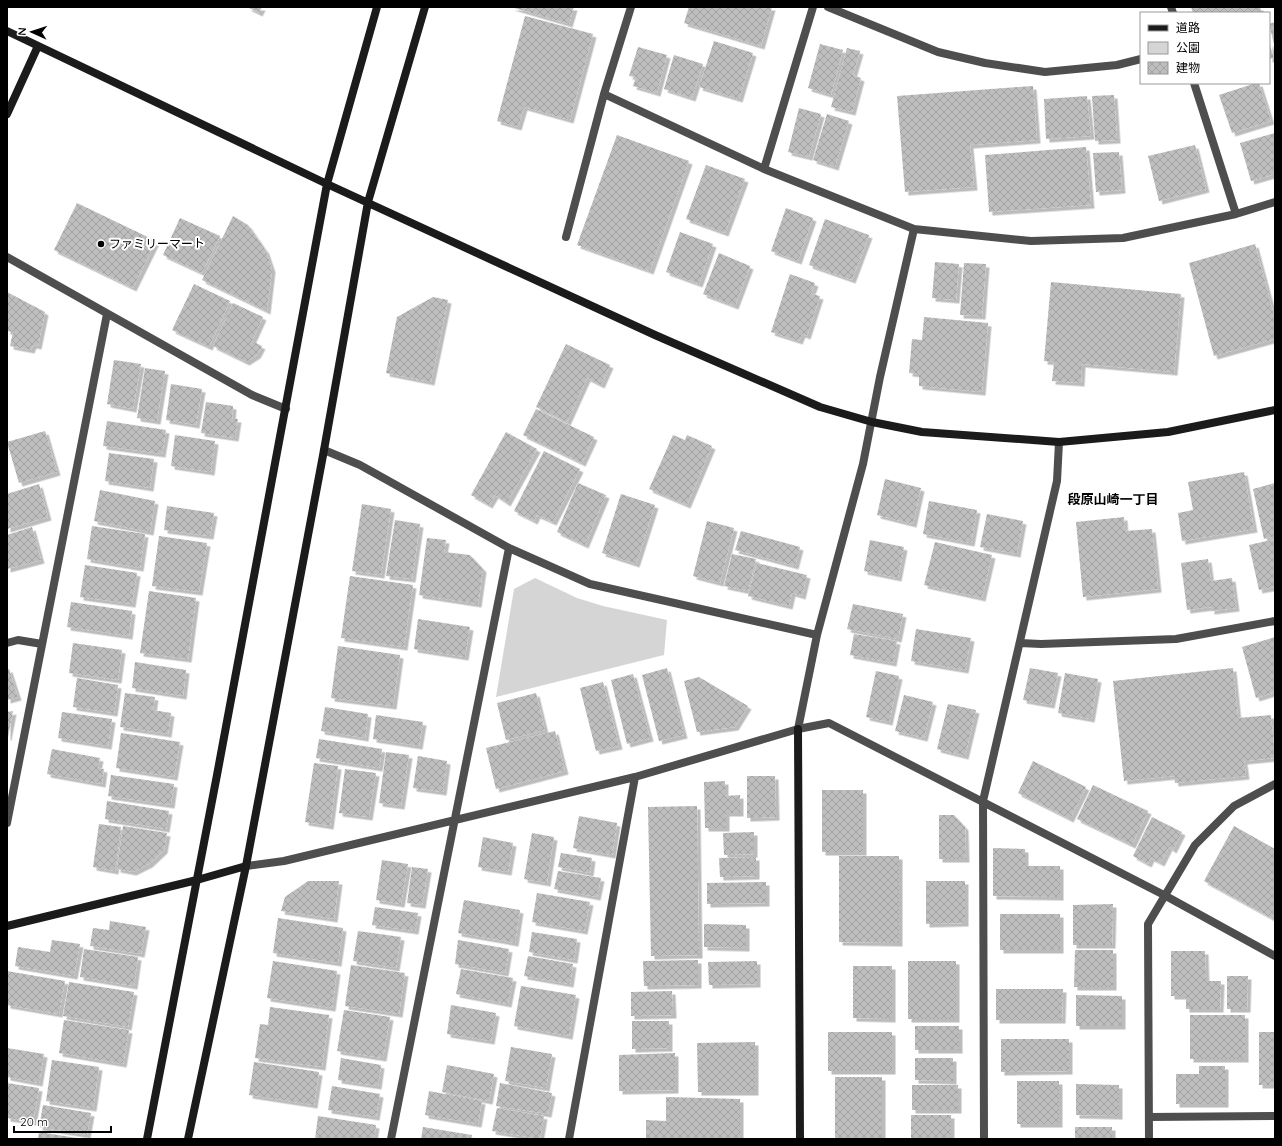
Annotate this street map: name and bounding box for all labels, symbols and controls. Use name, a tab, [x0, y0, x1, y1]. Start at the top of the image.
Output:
north arrow	[12, 12, 52, 52]
legend	[1140, 12, 1270, 84]
text: 道路	[1176, 20, 1200, 35]
text: N	[15, 27, 29, 36]
text: 公園	[1176, 40, 1200, 55]
text: 建物	[1176, 60, 1200, 75]
place label: ファミリーマート	[109, 236, 205, 251]
marker: ファミリーマート	[96, 239, 106, 249]
district label: 段原山崎一丁目	[1067, 491, 1159, 507]
scale bar	[14, 1108, 111, 1134]
text: 20 m	[20, 1114, 48, 1129]

